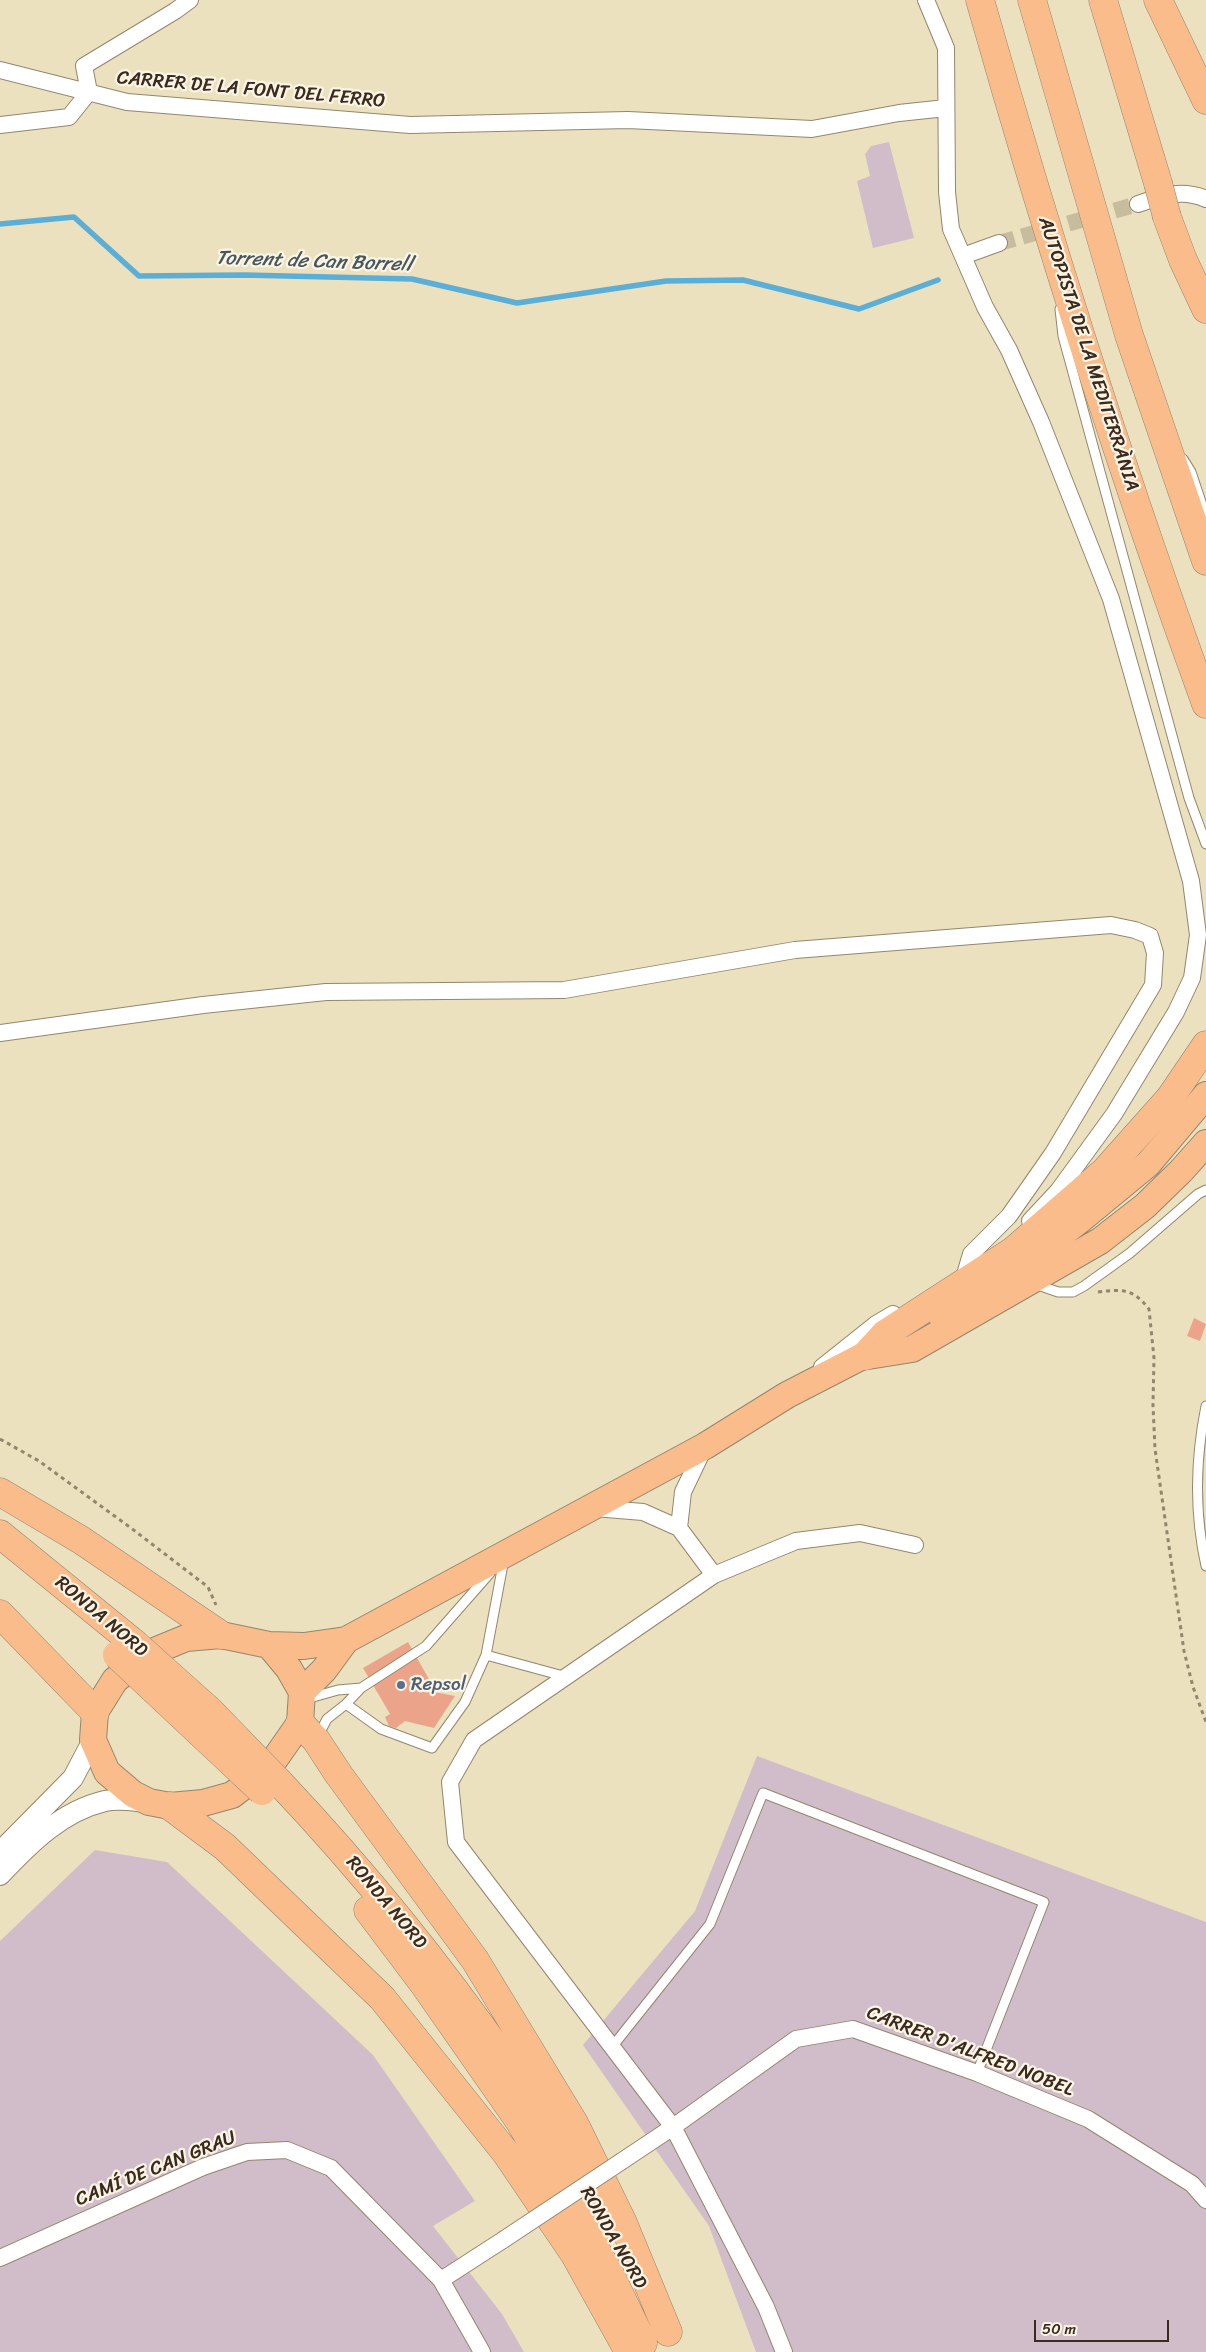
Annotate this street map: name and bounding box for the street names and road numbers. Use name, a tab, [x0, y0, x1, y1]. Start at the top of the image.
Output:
street label: CARRER DE LA FONT DEL FERRO	[116, 67, 386, 113]
street label: AUTOPISTA DE LA MEDITERRÀNIA	[1033, 214, 1143, 494]
street label: RONDA NORD	[50, 1572, 152, 1662]
street label: RONDA NORD	[341, 1852, 431, 1954]
street label: CARRER D'ALFRED NOBEL	[863, 2002, 1077, 2102]
street label: CAMÍ DE CAN GRAU	[73, 2126, 239, 2212]
street label: RONDA NORD	[575, 2183, 651, 2293]

